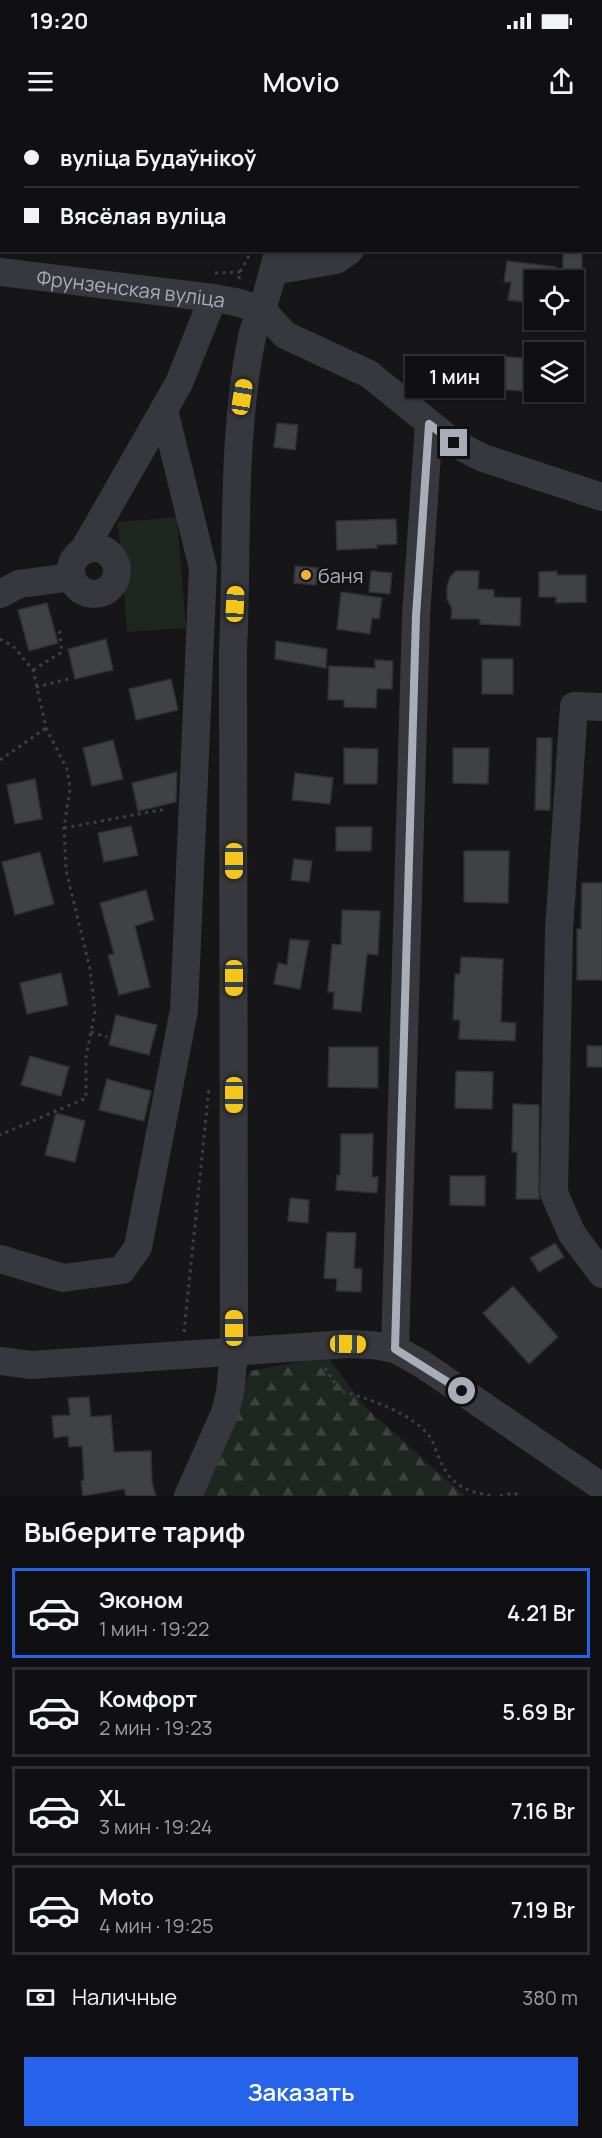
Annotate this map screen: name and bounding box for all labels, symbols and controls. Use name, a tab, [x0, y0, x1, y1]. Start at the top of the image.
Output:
text: 19:20	[30, 6, 88, 36]
text: Movio	[262, 63, 340, 100]
icon: menu	[24, 65, 57, 98]
icon: share	[545, 65, 578, 98]
text: вуліца Будаўнікоў	[60, 143, 256, 173]
text: Вясёлая вуліца	[60, 201, 227, 231]
street label: Фрунзенская вуліца	[35, 263, 227, 313]
map controls	[524, 270, 584, 402]
button: locate	[524, 270, 584, 330]
button: layers	[524, 342, 584, 402]
callout: 1 мин	[404, 356, 504, 398]
text: 1 мин	[429, 363, 480, 390]
car	[230, 378, 254, 416]
route end	[440, 429, 467, 456]
place label: баня	[318, 562, 364, 589]
marker: баня	[299, 568, 313, 582]
car	[225, 586, 245, 622]
car	[225, 843, 243, 879]
car	[225, 960, 243, 996]
car	[225, 1077, 243, 1113]
car	[225, 1310, 243, 1346]
car	[330, 1335, 366, 1353]
route start	[448, 1377, 475, 1404]
text: Выберите тариф	[24, 1513, 245, 1550]
text: Эконом	[99, 1585, 183, 1615]
icon: car	[27, 1586, 81, 1640]
text: 4.21 Br	[507, 1598, 575, 1628]
text: 1 мин · 19:22	[99, 1615, 209, 1642]
text: Комфорт	[99, 1684, 197, 1714]
icon: car	[27, 1685, 81, 1739]
text: 5.69 Br	[502, 1697, 575, 1727]
text: 2 мин · 19:23	[99, 1714, 213, 1741]
text: XL	[99, 1783, 125, 1813]
icon: car	[27, 1784, 81, 1838]
text: 7.16 Br	[511, 1796, 575, 1826]
text: 3 мин · 19:24	[99, 1813, 213, 1840]
text: Moto	[99, 1882, 154, 1912]
icon: car	[27, 1883, 81, 1937]
text: 7.19 Br	[511, 1895, 575, 1925]
text: 4 мин · 19:25	[99, 1912, 214, 1939]
icon: cash	[24, 1981, 57, 2014]
text: Наличные	[72, 1982, 177, 2012]
text: 380 m	[522, 1984, 578, 2011]
button: Заказать	[24, 2057, 578, 2126]

